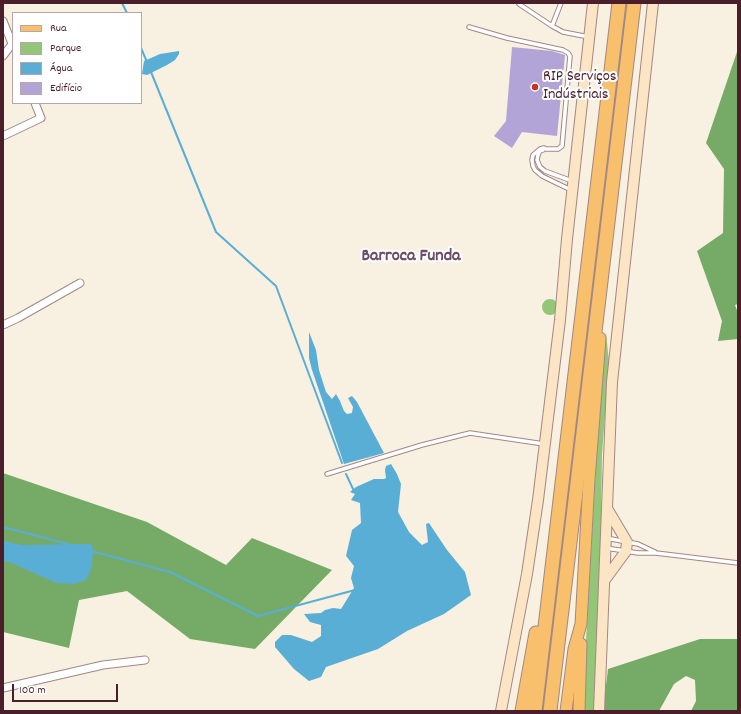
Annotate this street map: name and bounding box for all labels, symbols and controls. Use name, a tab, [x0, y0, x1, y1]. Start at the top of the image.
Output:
legend	[12, 12, 142, 104]
text: Rua	[50, 20, 67, 37]
text: Parque	[50, 40, 81, 57]
text: Água	[50, 60, 72, 77]
place label: RIP Serviços Indústriais	[543, 68, 617, 106]
text: Edifício	[50, 80, 82, 97]
marker: RIP Serviços Indústriais	[530, 82, 540, 92]
district label: Barroca Funda	[361, 247, 461, 269]
scale bar	[14, 676, 120, 702]
text: 100 m	[19, 682, 46, 699]

